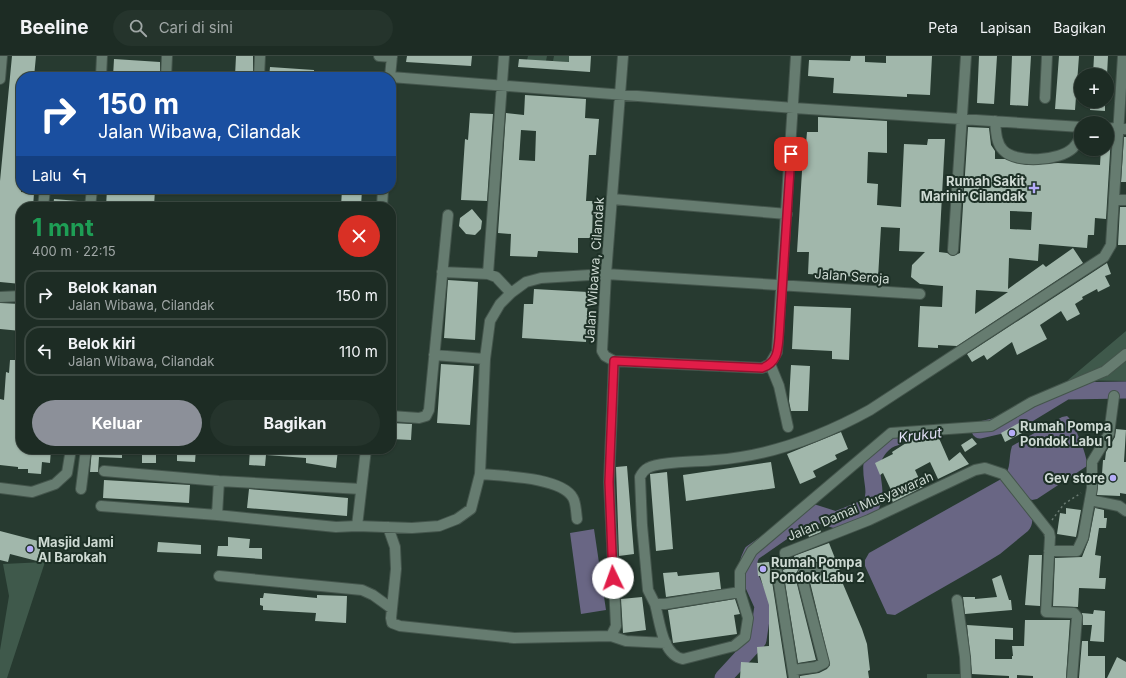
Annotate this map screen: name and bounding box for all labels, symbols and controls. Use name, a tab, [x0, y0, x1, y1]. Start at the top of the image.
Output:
search box	[113, 10, 393, 46]
text: Beeline	[20, 16, 89, 39]
icon: search	[127, 17, 149, 39]
text: Cari di sini	[159, 18, 233, 37]
text: Peta	[928, 19, 958, 36]
text: Lapisan	[980, 19, 1031, 36]
text: Bagikan	[1053, 19, 1106, 36]
map controls	[1074, 68, 1114, 156]
button: +	[1074, 68, 1114, 108]
text: 150 m	[98, 87, 179, 121]
icon: right	[32, 88, 84, 140]
button: −	[1074, 116, 1114, 156]
text: Jalan Wibawa, Cilandak	[98, 121, 301, 142]
pin	[774, 137, 808, 171]
icon: arrive	[780, 143, 802, 165]
icon: left	[69, 164, 91, 186]
text: Lalu	[32, 166, 61, 185]
place label: Rumah Sakit Marinir Cilandak	[921, 173, 1025, 204]
marker: Rumah Sakit Marinir Cilandak	[1028, 182, 1040, 194]
street label: Jalan Wibawa, Cilandak	[581, 196, 607, 344]
text: 1 mnt	[32, 213, 94, 242]
button: close	[338, 215, 380, 257]
text: 400 m · 22:15	[32, 243, 116, 259]
street label: Jalan Seroja	[814, 265, 890, 287]
text: Belok kanan	[68, 278, 157, 297]
icon: right	[34, 284, 56, 306]
text: 150 m	[336, 286, 378, 305]
text: Jalan Wibawa, Cilandak	[68, 297, 214, 313]
text: Belok kiri	[68, 334, 135, 353]
icon: left	[34, 340, 56, 362]
text: 110 m	[339, 342, 378, 361]
text: Jalan Wibawa, Cilandak	[68, 353, 214, 369]
button: Keluar	[32, 400, 202, 446]
button: Bagikan	[210, 400, 380, 446]
place label: Rumah Pompa Pondok Labu 1	[1020, 418, 1111, 449]
water label: Krukut	[897, 423, 943, 446]
marker: Rumah Pompa Pondok Labu 1	[1007, 428, 1017, 438]
street label: Jalan Damai Musyawarah	[784, 468, 936, 544]
place label: Gev store	[1044, 470, 1105, 486]
marker: Gev store	[1108, 473, 1118, 483]
place label: Masjid Jami Al Barokah	[38, 534, 114, 565]
marker: Masjid Jami Al Barokah	[25, 544, 35, 554]
place label: Rumah Pompa Pondok Labu 2	[771, 554, 865, 585]
position arrow	[592, 557, 634, 599]
marker: Rumah Pompa Pondok Labu 2	[758, 564, 768, 574]

